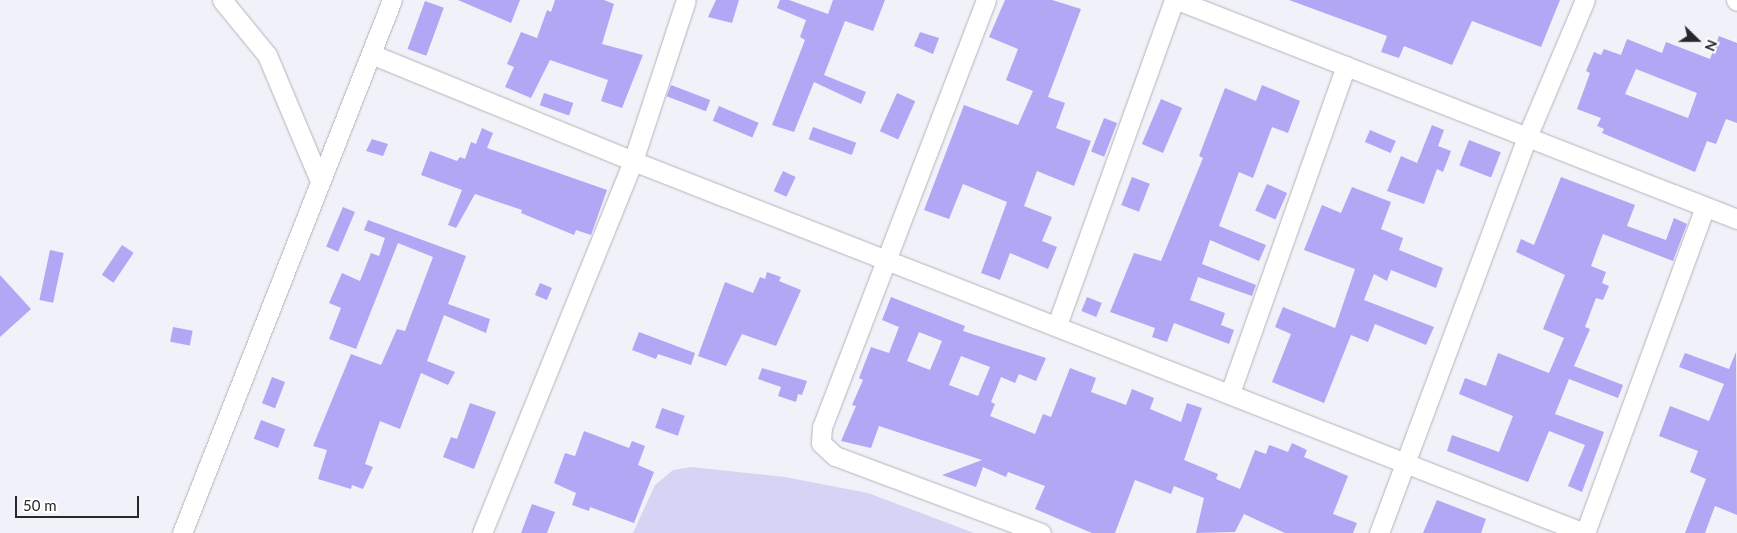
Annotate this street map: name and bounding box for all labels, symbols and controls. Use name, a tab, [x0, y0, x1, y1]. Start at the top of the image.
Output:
north arrow	[1672, 15, 1722, 65]
text: N	[1701, 38, 1721, 54]
scale bar	[18, 486, 141, 518]
text: 50 m	[23, 496, 57, 514]

